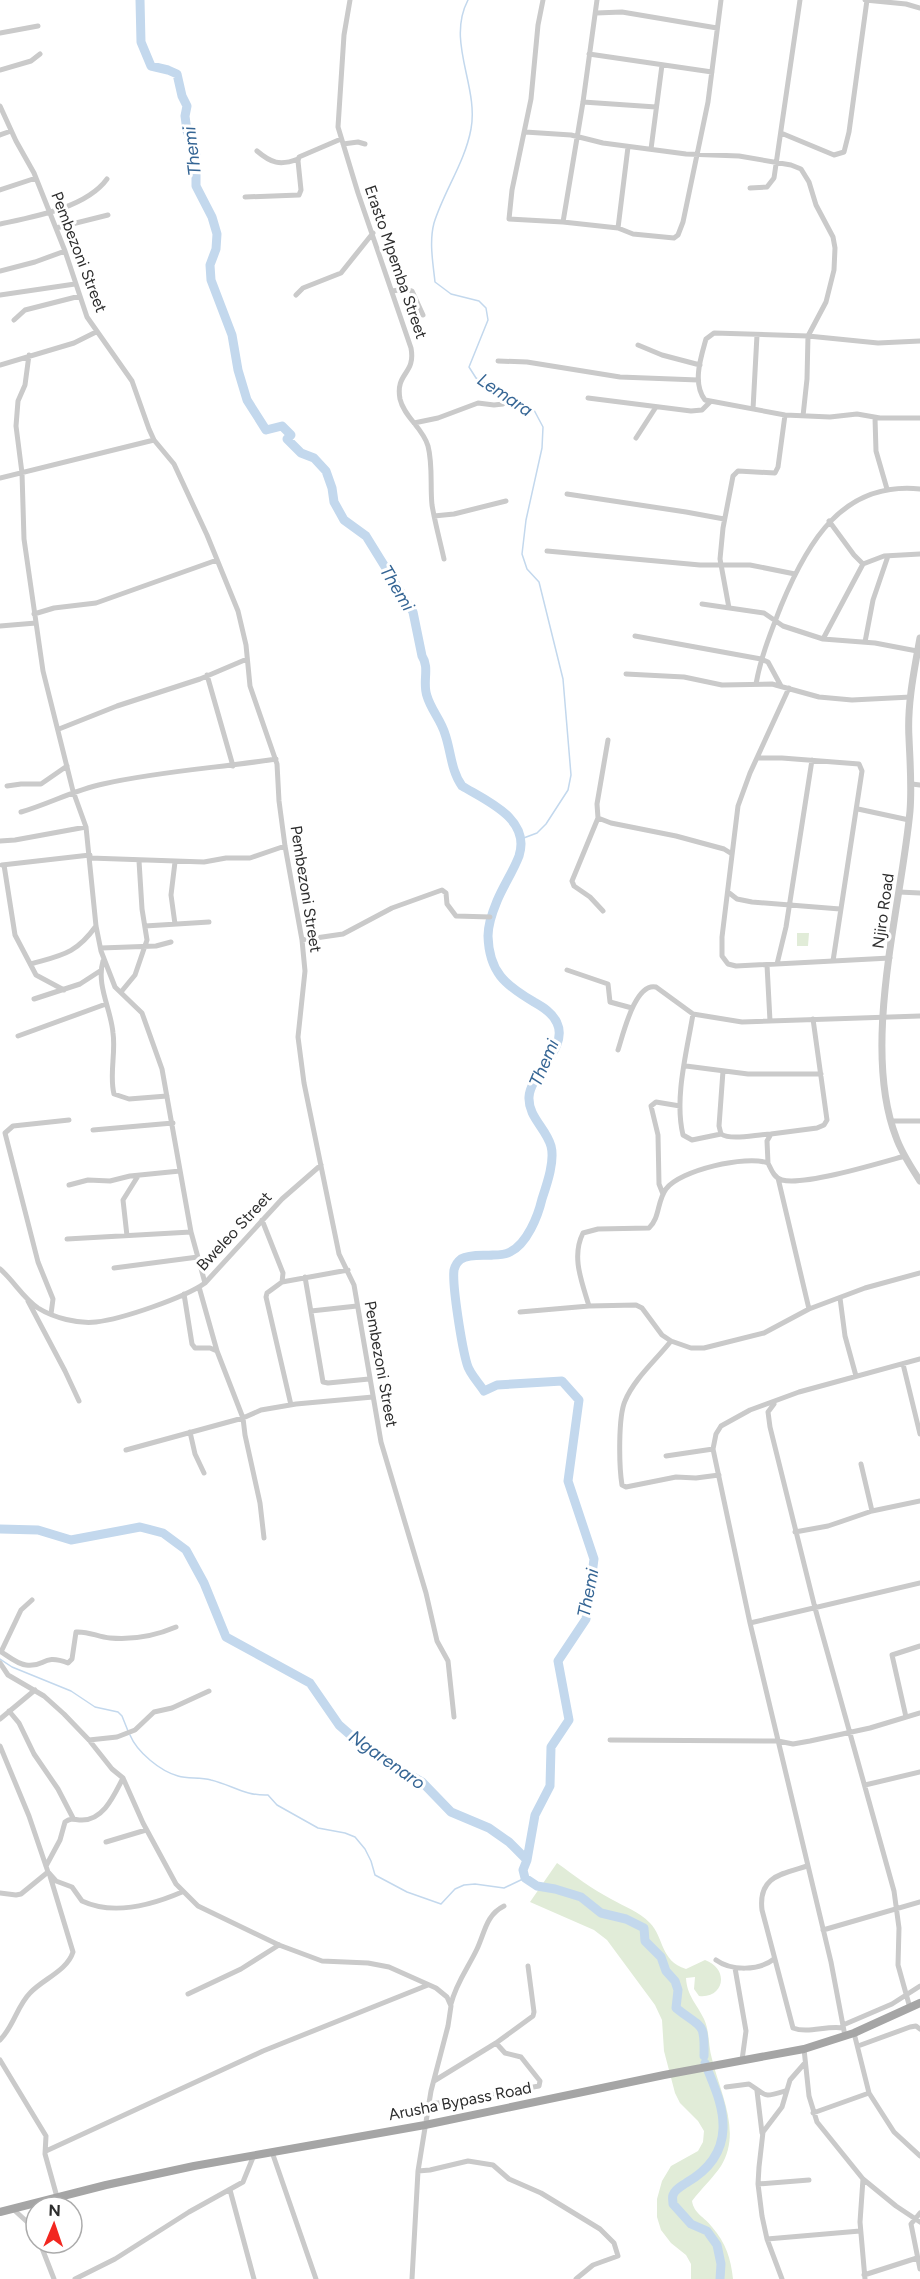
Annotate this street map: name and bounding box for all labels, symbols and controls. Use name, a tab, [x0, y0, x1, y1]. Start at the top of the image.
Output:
water label: Themi	[178, 124, 206, 177]
street label: Erasto Mpemba Street	[361, 183, 431, 341]
street label: Pembezoni Street	[47, 189, 111, 315]
water label: Lemara	[473, 369, 537, 422]
water label: Themi	[375, 561, 420, 615]
street label: Pembezoni Street	[287, 824, 325, 954]
street label: Njiro Road	[868, 872, 898, 950]
water label: Themi	[524, 1035, 564, 1090]
street label: Bweleo Street	[193, 1188, 275, 1274]
street label: Pembezoni Street	[361, 1299, 401, 1429]
water label: Themi	[572, 1566, 604, 1619]
water label: Ngarenaro	[345, 1726, 429, 1794]
street label: Arusha Bypass Road	[387, 2078, 533, 2124]
north arrow	[24, 2195, 84, 2255]
text: N	[48, 2201, 61, 2220]

